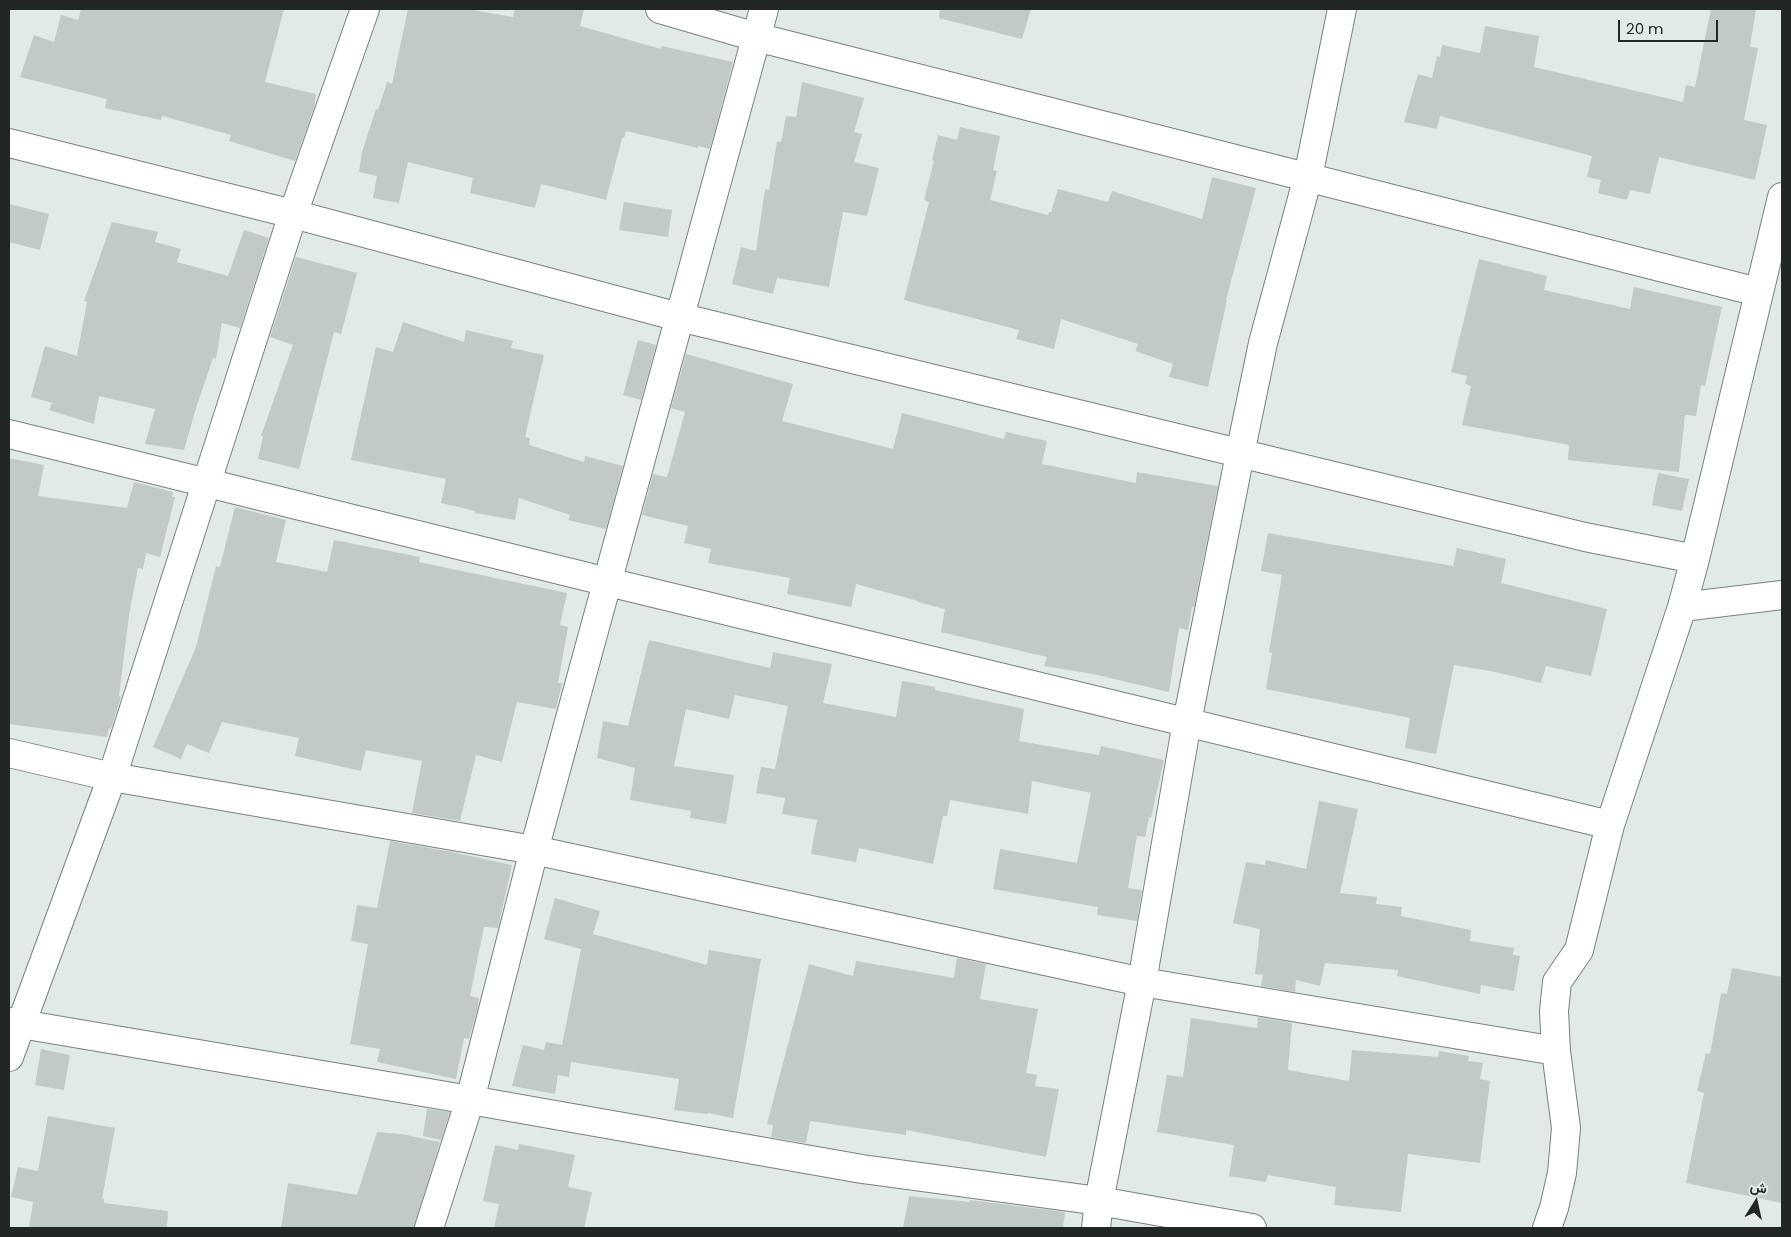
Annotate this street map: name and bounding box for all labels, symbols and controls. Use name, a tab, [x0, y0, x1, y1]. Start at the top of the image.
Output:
scale bar	[1621, 10, 1721, 42]
text: 20 m	[1626, 18, 1664, 39]
text: ش	[1749, 1176, 1769, 1199]
north arrow	[1731, 1177, 1781, 1227]

